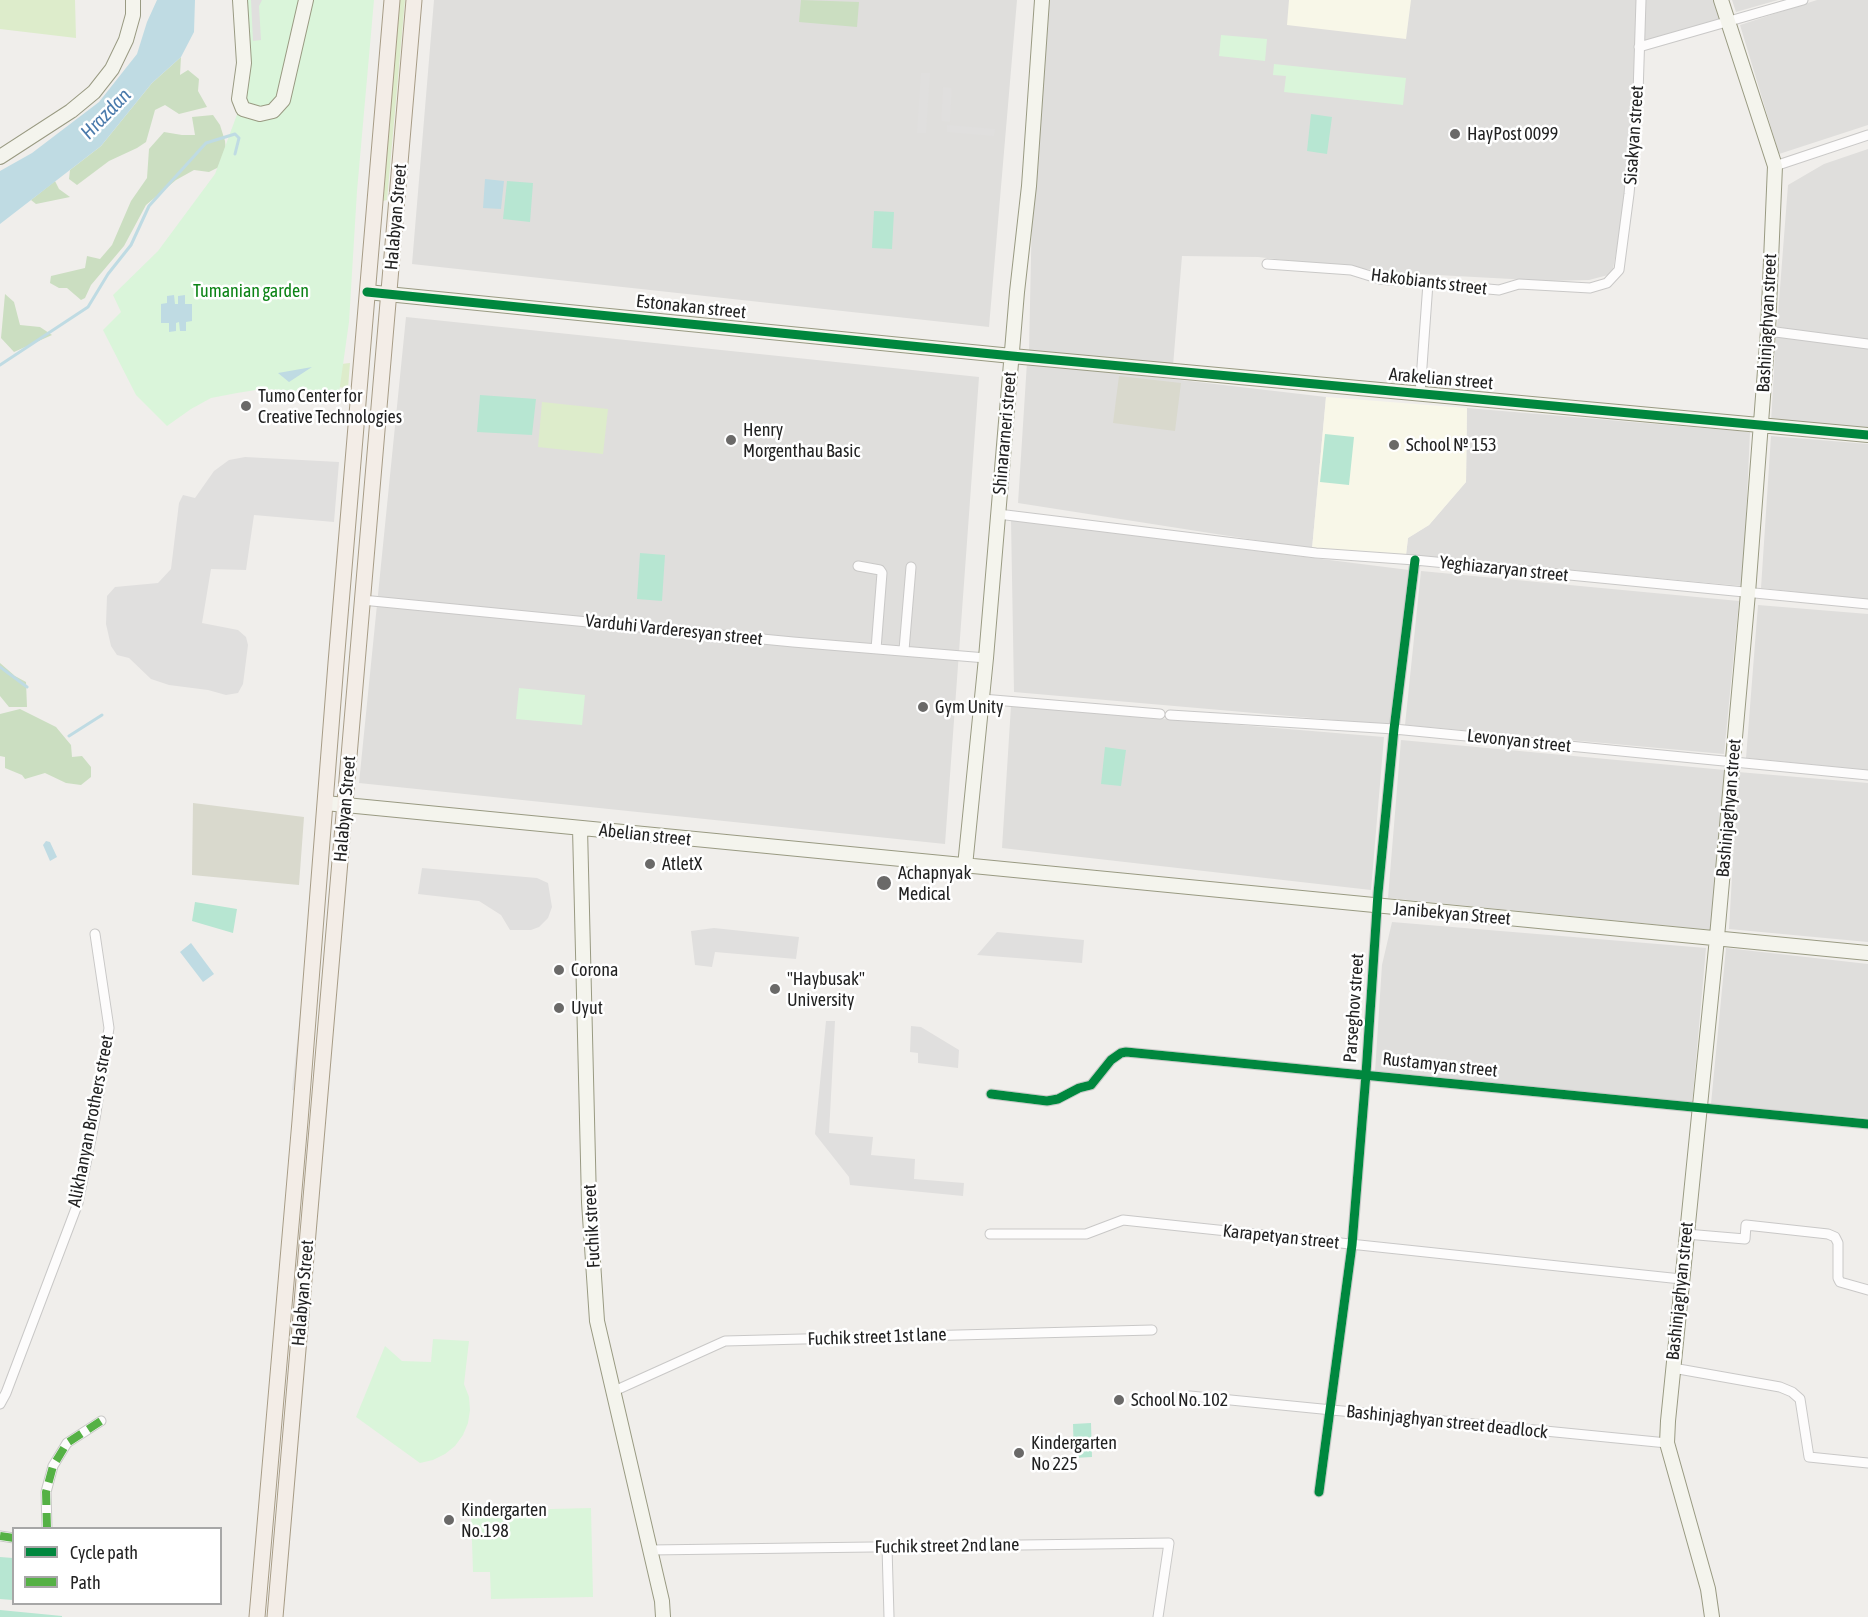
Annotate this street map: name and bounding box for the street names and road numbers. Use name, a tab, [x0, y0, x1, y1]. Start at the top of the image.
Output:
street label: Sisakyan street	[1620, 85, 1648, 185]
street label: Halabyan Street	[381, 163, 411, 271]
street label: Bashinjaghyan street	[1753, 253, 1781, 393]
street label: Hakobiants street	[1370, 264, 1488, 300]
street label: Estonakan street	[635, 290, 747, 324]
street label: Arakelian street	[1388, 364, 1494, 394]
street label: Shinararneri street	[989, 371, 1021, 495]
street label: Yeghiazaryan street	[1439, 551, 1569, 587]
street label: Varduhi Varderesyan street	[584, 610, 764, 650]
street label: Levonyan street	[1466, 725, 1572, 757]
street label: Bashinjaghyan street	[1712, 738, 1746, 878]
street label: Halabyan Street	[330, 755, 360, 863]
street label: Abelian street	[598, 819, 692, 851]
street label: Janibekyan Street	[1392, 898, 1512, 930]
street label: Parseghov street	[1339, 953, 1369, 1063]
street label: Alikhanyan Brothers street	[64, 1033, 118, 1209]
street label: Rustamyan street	[1381, 1048, 1499, 1082]
street label: Fuchik street	[579, 1184, 605, 1268]
street label: Karapetyan street	[1222, 1220, 1340, 1254]
street label: Bashinjaghyan street	[1662, 1221, 1698, 1361]
street label: Halabyan Street	[288, 1239, 318, 1347]
street label: Fuchik street 1st lane	[807, 1324, 947, 1350]
street label: Bashinjaghyan street deadlock	[1345, 1401, 1549, 1443]
street label: Fuchik street 2nd lane	[874, 1534, 1020, 1558]

